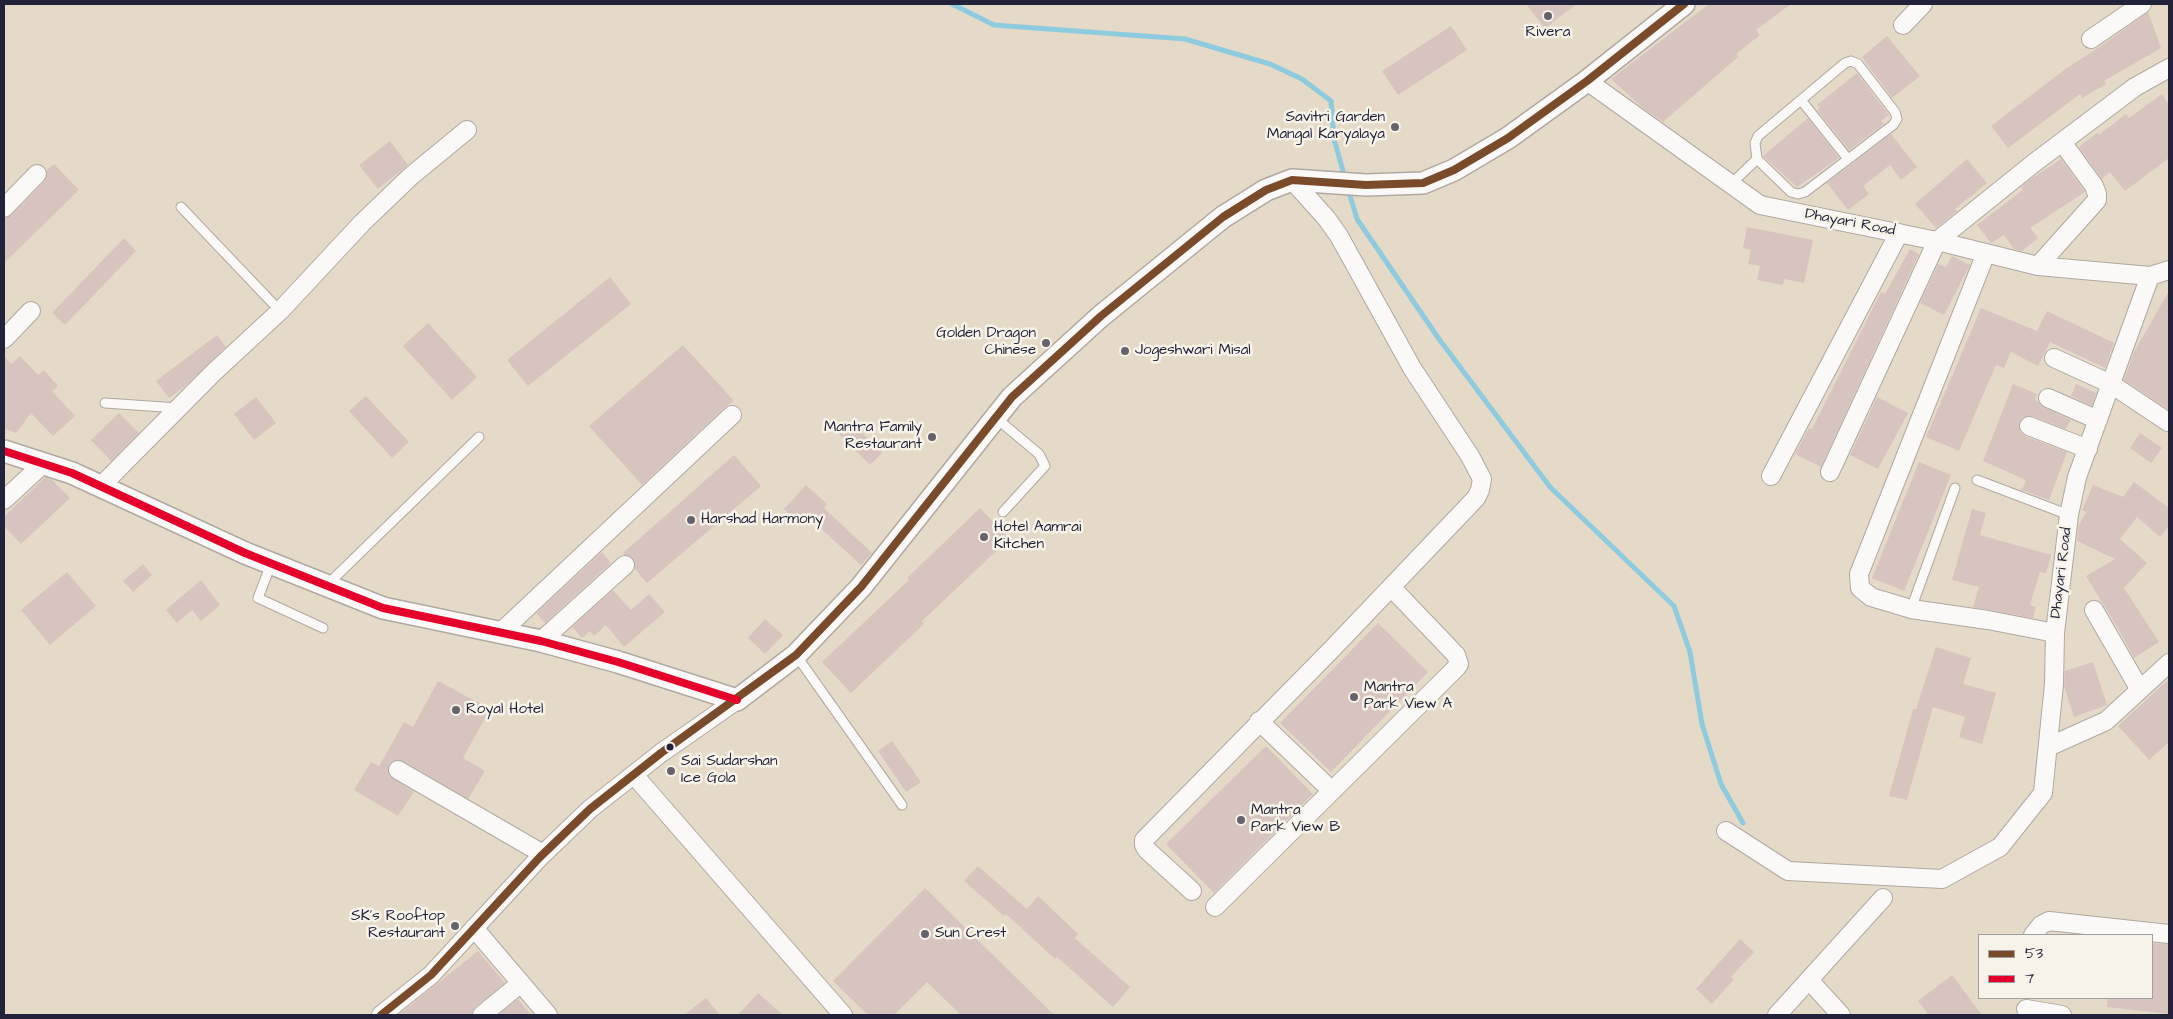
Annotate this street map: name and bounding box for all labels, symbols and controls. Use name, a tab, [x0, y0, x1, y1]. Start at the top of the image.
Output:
marker: Rivera	[1542, 10, 1554, 22]
place label: Rivera	[1526, 24, 1570, 42]
place label: Savitri Garden Mangal Karyalaya	[1267, 109, 1385, 144]
marker: Savitri Garden Mangal Karyalaya	[1389, 121, 1401, 133]
street label: Dhayari Road	[1803, 205, 1897, 241]
place label: Golden Dragon Chinese	[936, 325, 1036, 360]
marker: Golden Dragon Chinese	[1040, 337, 1052, 349]
place label: Jogeshwari Misal	[1135, 342, 1251, 360]
marker: Jogeshwari Misal	[1119, 345, 1131, 357]
place label: Mantra Family Restaurant	[824, 419, 922, 454]
marker: Mantra Family Restaurant	[926, 431, 938, 443]
place label: Harshad Harmony	[701, 511, 823, 529]
marker: Harshad Harmony	[685, 514, 697, 526]
place label: Hotel Aamrai Kitchen	[994, 519, 1081, 554]
street label: Dhayari Road	[2047, 526, 2077, 620]
marker: Hotel Aamrai Kitchen	[978, 531, 990, 543]
place label: Mantra Park View A	[1364, 679, 1452, 714]
marker: Mantra Park View A	[1348, 691, 1360, 703]
place label: Royal Hotel	[466, 701, 543, 719]
marker: Royal Hotel	[450, 704, 462, 716]
unlabelled marker	[665, 742, 675, 752]
place label: Sai Sudarshan Ice Gola	[681, 753, 777, 788]
marker: Sai Sudarshan Ice Gola	[665, 765, 677, 777]
place label: Mantra Park View B	[1251, 802, 1340, 837]
marker: Mantra Park View B	[1235, 814, 1247, 826]
place label: SK's Rooftop Restaurant	[351, 908, 445, 943]
marker: SK's Rooftop Restaurant	[449, 920, 461, 932]
place label: Sun Crest	[935, 925, 1006, 943]
marker: Sun Crest	[919, 928, 931, 940]
legend	[1978, 934, 2153, 999]
text: 53	[2025, 943, 2043, 964]
text: 7	[2025, 968, 2034, 989]

